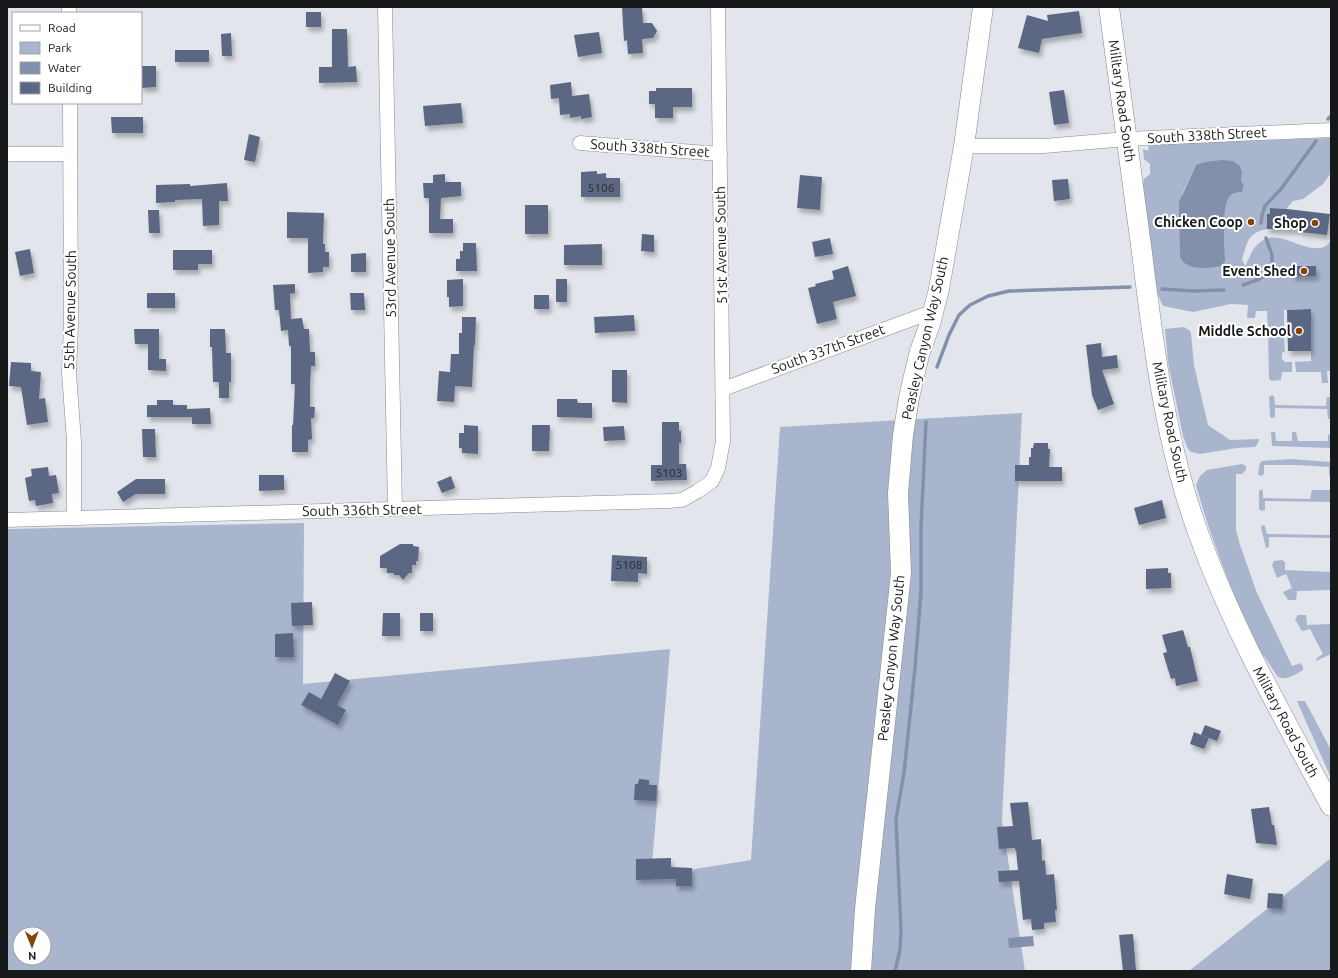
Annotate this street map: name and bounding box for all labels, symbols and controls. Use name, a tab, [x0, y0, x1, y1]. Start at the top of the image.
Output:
legend	[12, 12, 142, 104]
text: Road	[48, 21, 76, 34]
street label: Military Road South	[1105, 39, 1139, 163]
text: Park	[48, 41, 72, 54]
text: Water	[48, 61, 81, 74]
text: Building	[48, 81, 92, 94]
street label: South 338th Street	[1147, 124, 1268, 146]
street label: South 338th Street	[590, 136, 711, 160]
house number: 5106	[587, 181, 615, 194]
street label: 51st Avenue South	[712, 186, 730, 304]
street label: 53rd Avenue South	[381, 198, 399, 318]
place label: Chicken Coop	[1154, 214, 1243, 230]
place label: Shop	[1274, 215, 1307, 231]
marker: Chicken Coop	[1246, 217, 1256, 227]
marker: Shop	[1310, 218, 1320, 228]
street label: 55th Avenue South	[61, 250, 79, 370]
street label: Peasley Canyon Way South	[898, 255, 952, 421]
place label: Event Shed	[1222, 263, 1296, 279]
marker: Event Shed	[1299, 266, 1309, 276]
street label: South 337th Street	[769, 321, 887, 377]
place label: Middle School	[1198, 323, 1291, 339]
marker: Middle School	[1294, 326, 1304, 336]
street label: Military Road South	[1149, 360, 1191, 484]
house number: 5103	[655, 466, 683, 479]
street label: South 336th Street	[302, 501, 422, 519]
house number: 5108	[615, 558, 643, 571]
street label: Peasley Canyon Way South	[874, 574, 908, 742]
street label: Military Road South	[1250, 664, 1322, 780]
north arrow	[12, 926, 52, 966]
text: N	[28, 950, 36, 962]

